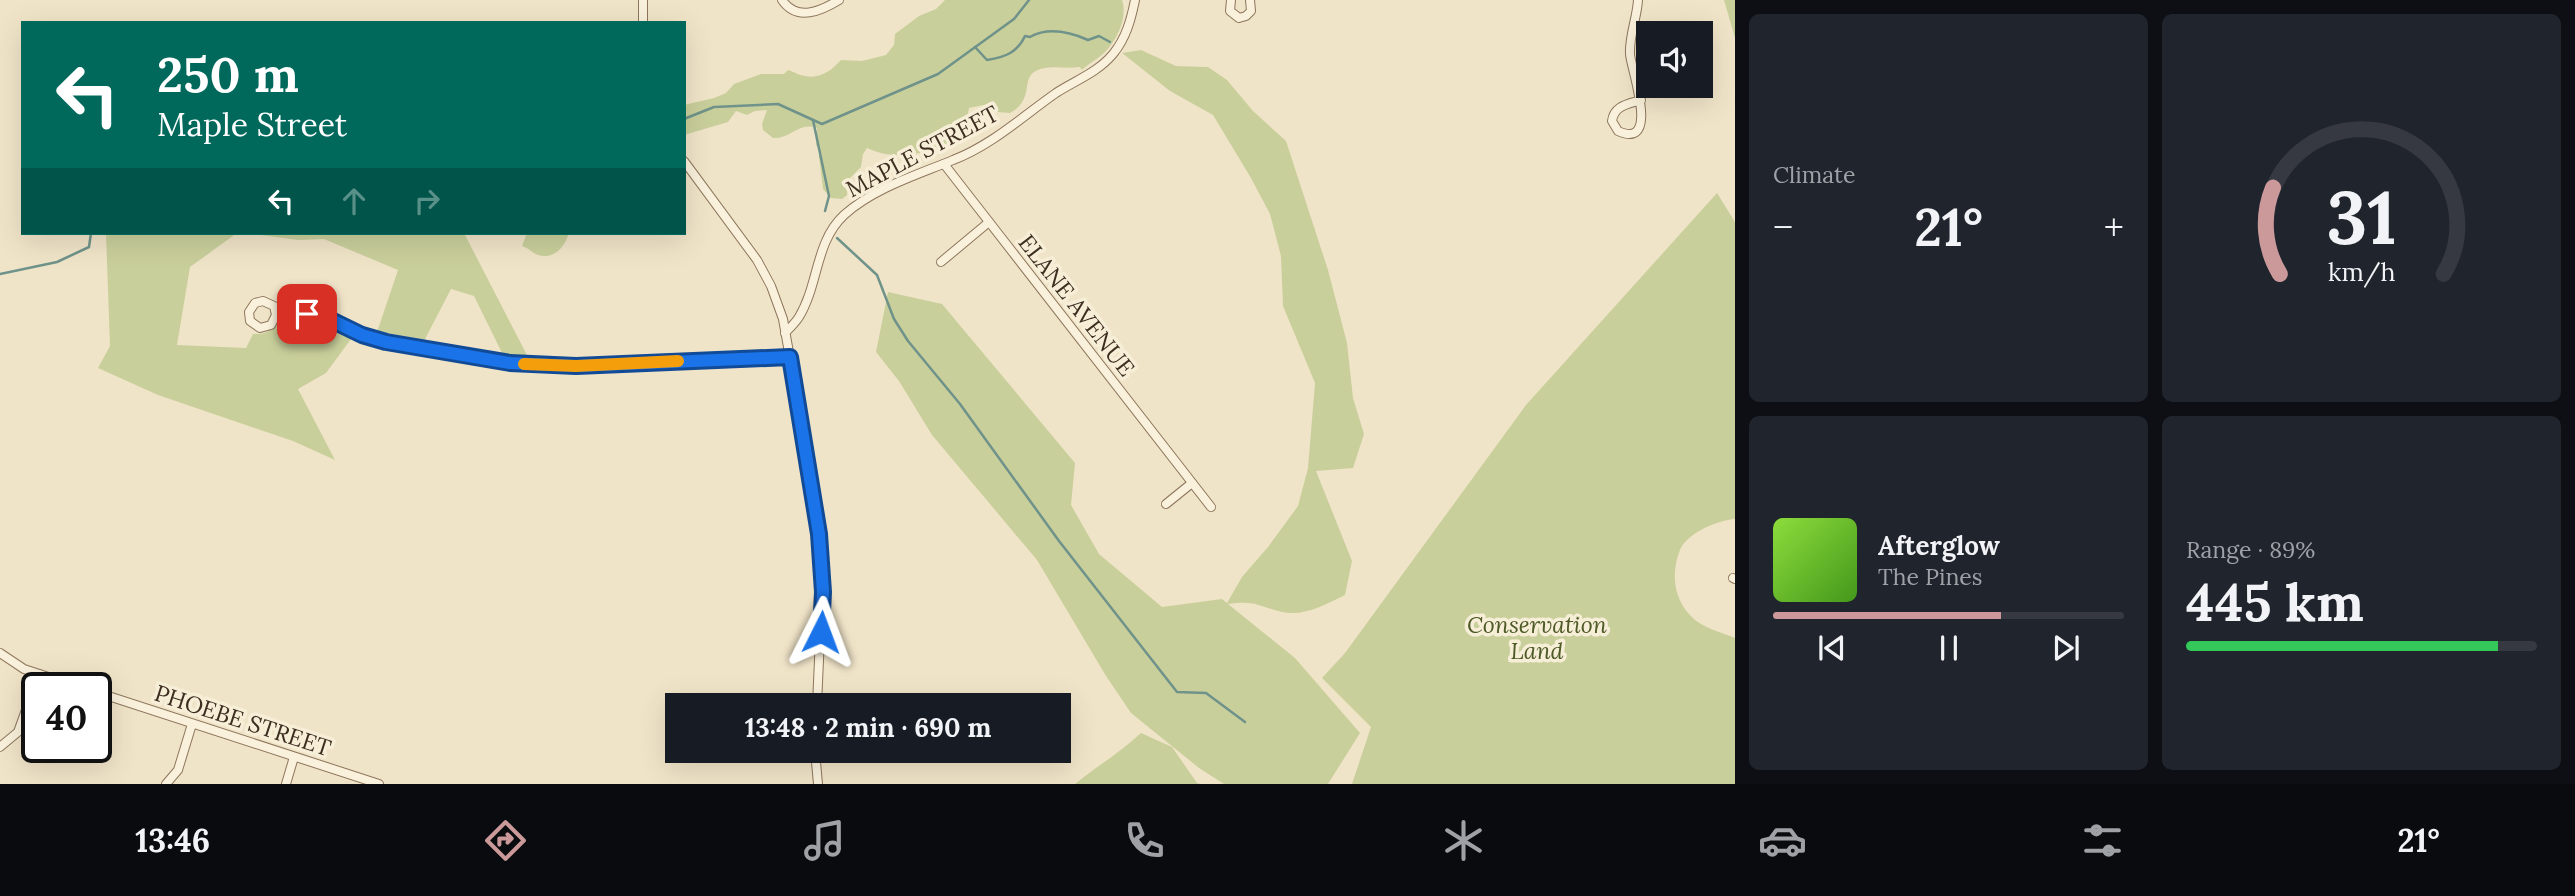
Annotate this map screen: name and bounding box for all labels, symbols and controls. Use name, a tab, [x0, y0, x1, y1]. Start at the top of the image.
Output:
map controls	[1636, 21, 1713, 98]
button: sound	[1636, 21, 1713, 98]
text: 250 m	[157, 43, 299, 105]
icon: left	[42, 49, 133, 140]
street label: MAPLE STREET	[841, 99, 1003, 203]
text: Maple Street	[157, 104, 347, 145]
text: Climate	[1773, 160, 1855, 189]
text: 31	[2326, 171, 2397, 264]
icon: left	[262, 182, 300, 220]
icon: ahead	[335, 182, 373, 220]
icon: right	[408, 182, 446, 220]
text: 21°	[1914, 194, 1983, 260]
text: −	[1773, 203, 1793, 251]
text: +	[2104, 203, 2124, 251]
street label: ELANE AVENUE	[1013, 228, 1141, 382]
text: km/h	[2328, 256, 2395, 288]
pin	[277, 284, 337, 344]
icon: arrive	[288, 295, 326, 333]
text: Afterglow	[1878, 529, 2000, 562]
text: Range · 89%	[2186, 535, 2315, 564]
text: The Pines	[1878, 562, 1983, 591]
text: 445 km	[2186, 569, 2364, 635]
position arrow	[784, 595, 858, 669]
park label: Conservation Land	[1467, 610, 1607, 665]
icon: previous	[1813, 629, 1851, 667]
icon: pause	[1930, 629, 1968, 667]
icon: next	[2047, 629, 2085, 667]
speed limit sign: 40	[21, 672, 112, 763]
street label: PHOEBE STREET	[151, 678, 335, 762]
text: 13:48 · 2 min · 690 m	[745, 711, 991, 744]
icon: directions	[481, 816, 530, 865]
icon: music	[800, 816, 849, 865]
icon: phone	[1120, 816, 1169, 865]
icon: climate	[1439, 816, 1488, 865]
icon: car	[1758, 816, 1807, 865]
icon: filters	[2078, 816, 2127, 865]
text: 13:46	[135, 820, 210, 861]
text: 21°	[2397, 820, 2440, 861]

